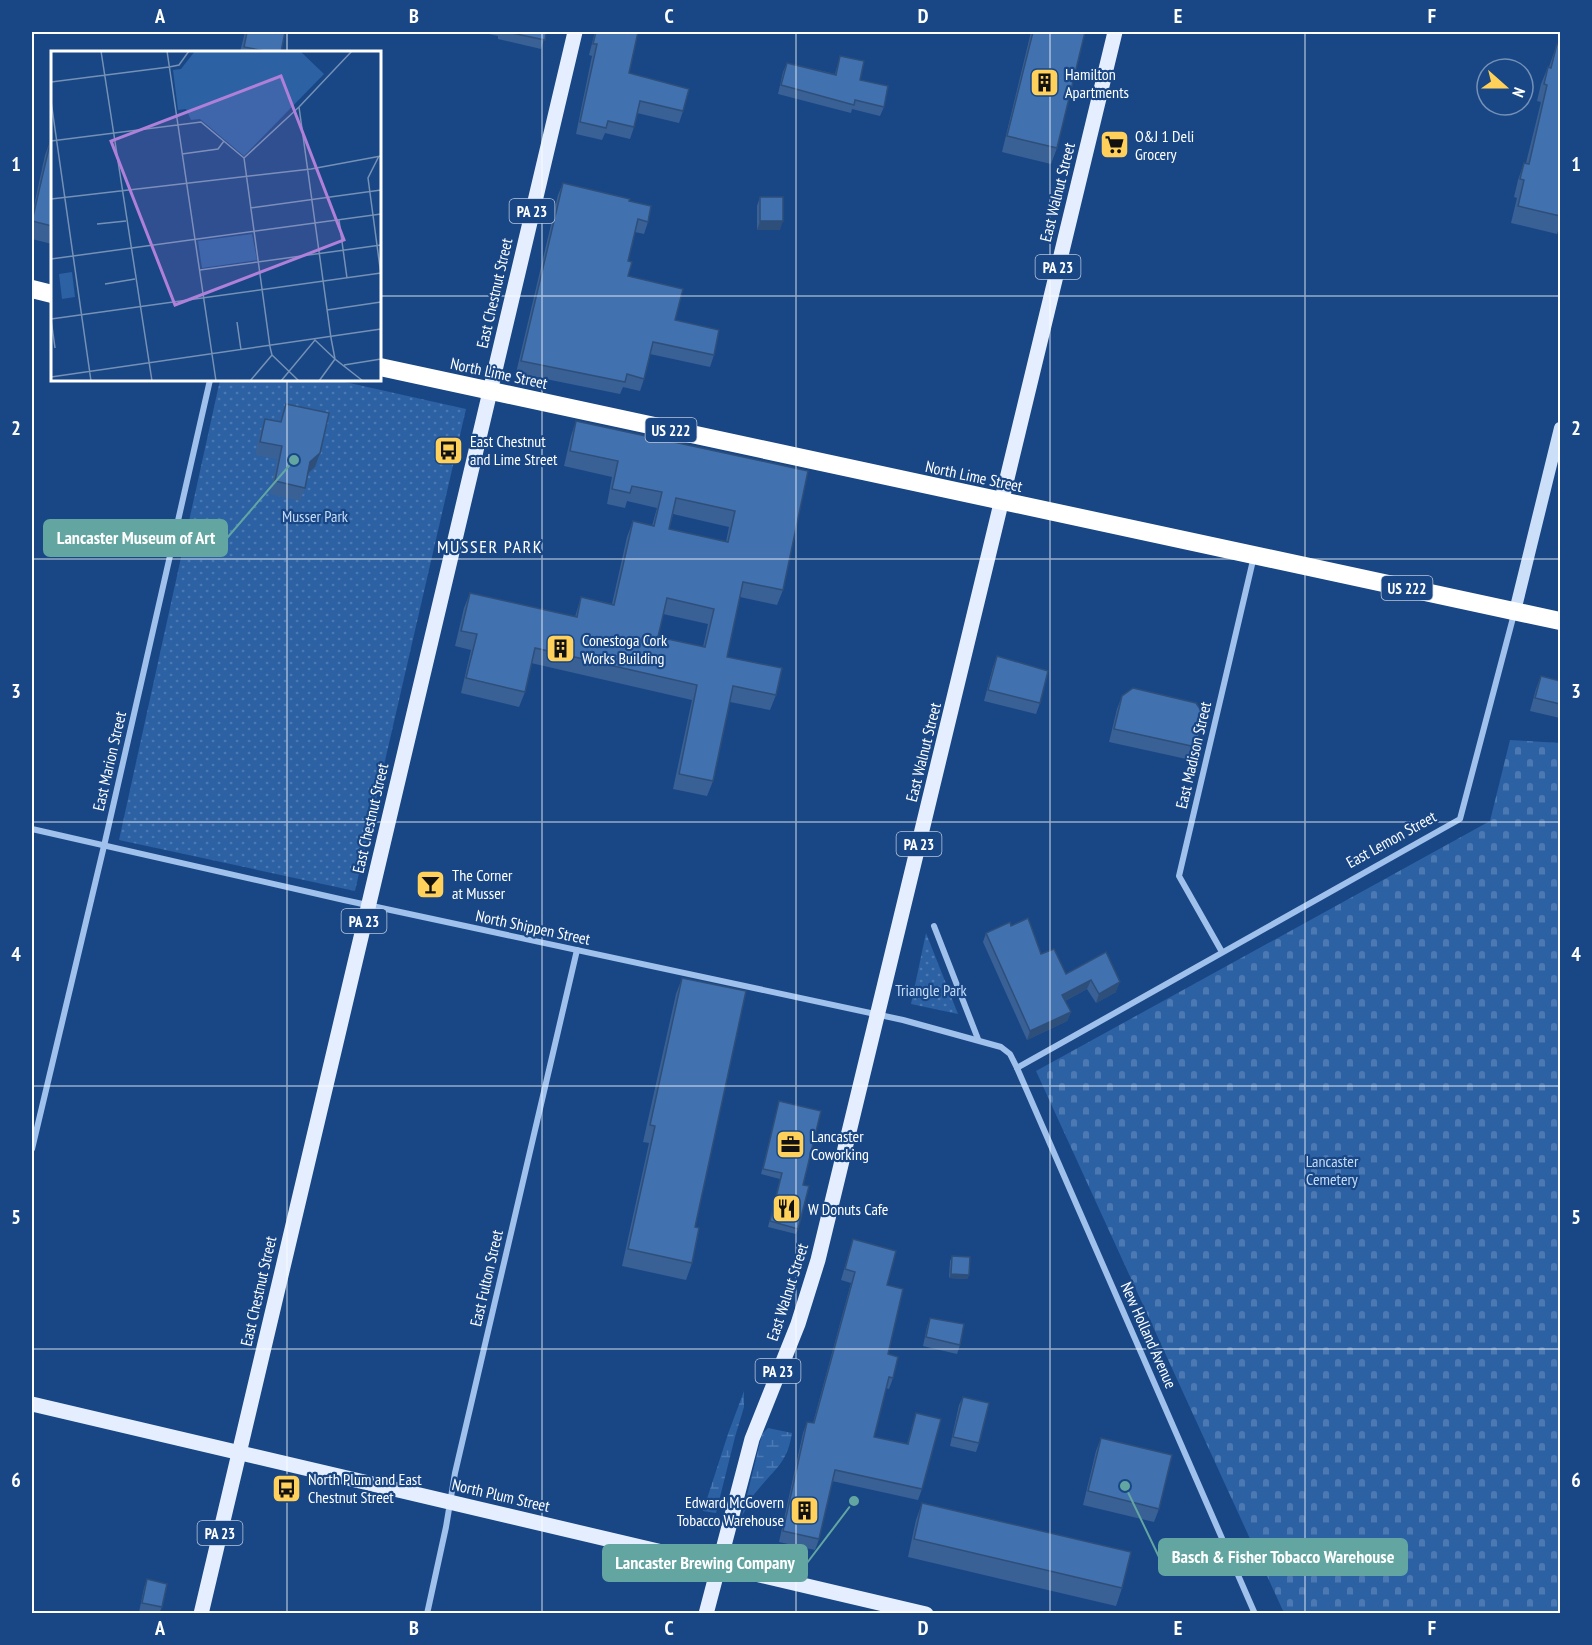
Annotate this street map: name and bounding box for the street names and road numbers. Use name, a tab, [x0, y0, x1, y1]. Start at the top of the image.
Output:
street label: East Walnut Street	[1035, 140, 1079, 244]
road number: PA 23	[510, 199, 554, 223]
street label: East Chestnut Street	[472, 236, 516, 350]
road number: PA 23	[1036, 255, 1080, 279]
street label: North Lime Street	[449, 353, 550, 393]
road number: US 222	[646, 418, 696, 442]
street label: North Lime Street	[924, 456, 1025, 496]
road number: US 222	[1382, 576, 1432, 600]
street label: East Madison Street	[1171, 699, 1215, 811]
street label: East Walnut Street	[901, 700, 945, 804]
street label: East Marion Street	[88, 709, 130, 813]
street label: East Chestnut Street	[348, 761, 392, 875]
street label: East Lemon Street	[1342, 806, 1440, 872]
road number: PA 23	[896, 832, 942, 856]
street label: North Shippen Street	[474, 905, 593, 949]
road number: PA 23	[342, 909, 386, 933]
street label: East Fulton Street	[465, 1227, 507, 1328]
street label: East Chestnut Street	[236, 1234, 280, 1348]
street label: East Walnut Street	[762, 1240, 812, 1343]
street label: New Holland Avenue	[1117, 1279, 1181, 1391]
road number: PA 23	[756, 1359, 800, 1383]
street label: North Plum Street	[450, 1474, 553, 1516]
road number: PA 23	[198, 1521, 242, 1545]

